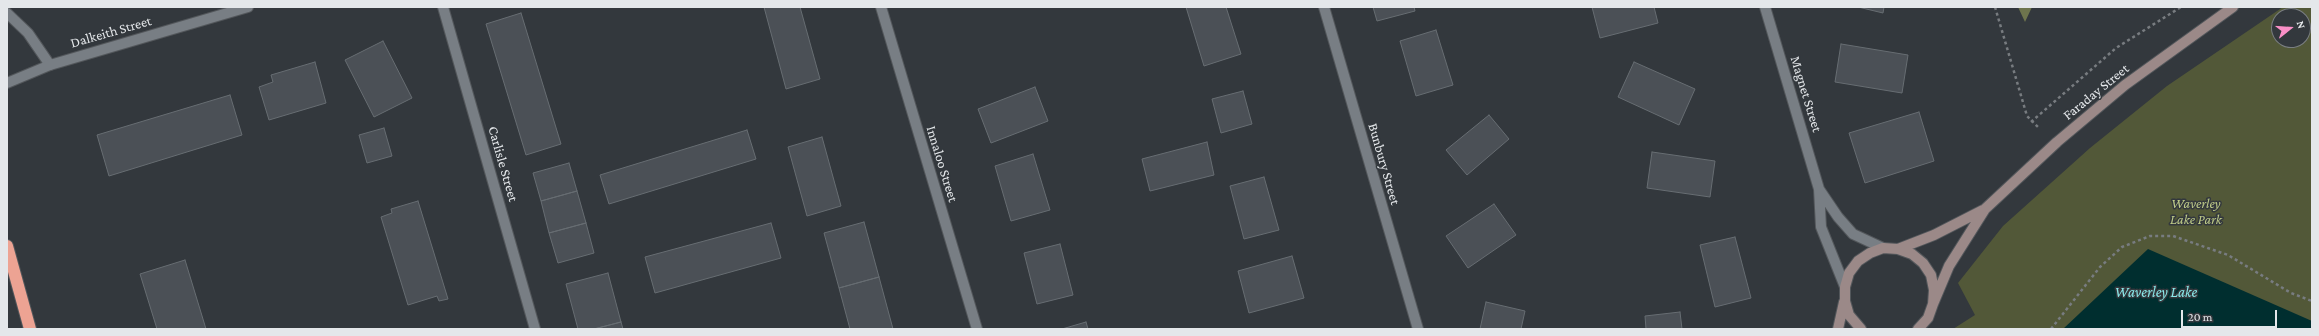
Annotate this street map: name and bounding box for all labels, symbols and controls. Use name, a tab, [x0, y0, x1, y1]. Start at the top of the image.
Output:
north arrow	[2271, 8, 2311, 48]
street label: Dalkeith Street	[69, 12, 153, 52]
text: N	[2295, 19, 2308, 30]
street label: Magnet Street	[1786, 54, 1826, 134]
street label: Faraday Street	[2060, 60, 2132, 124]
street label: Bunbury Street	[1364, 121, 1404, 207]
street label: Carlisle Street	[484, 124, 522, 204]
street label: Innaloo Street	[922, 124, 962, 204]
park label: Waverley Lake Park	[2170, 196, 2222, 228]
water label: Waverley Lake	[2115, 283, 2197, 301]
scale bar	[2183, 302, 2279, 328]
text: 20 m	[2188, 310, 2212, 324]

